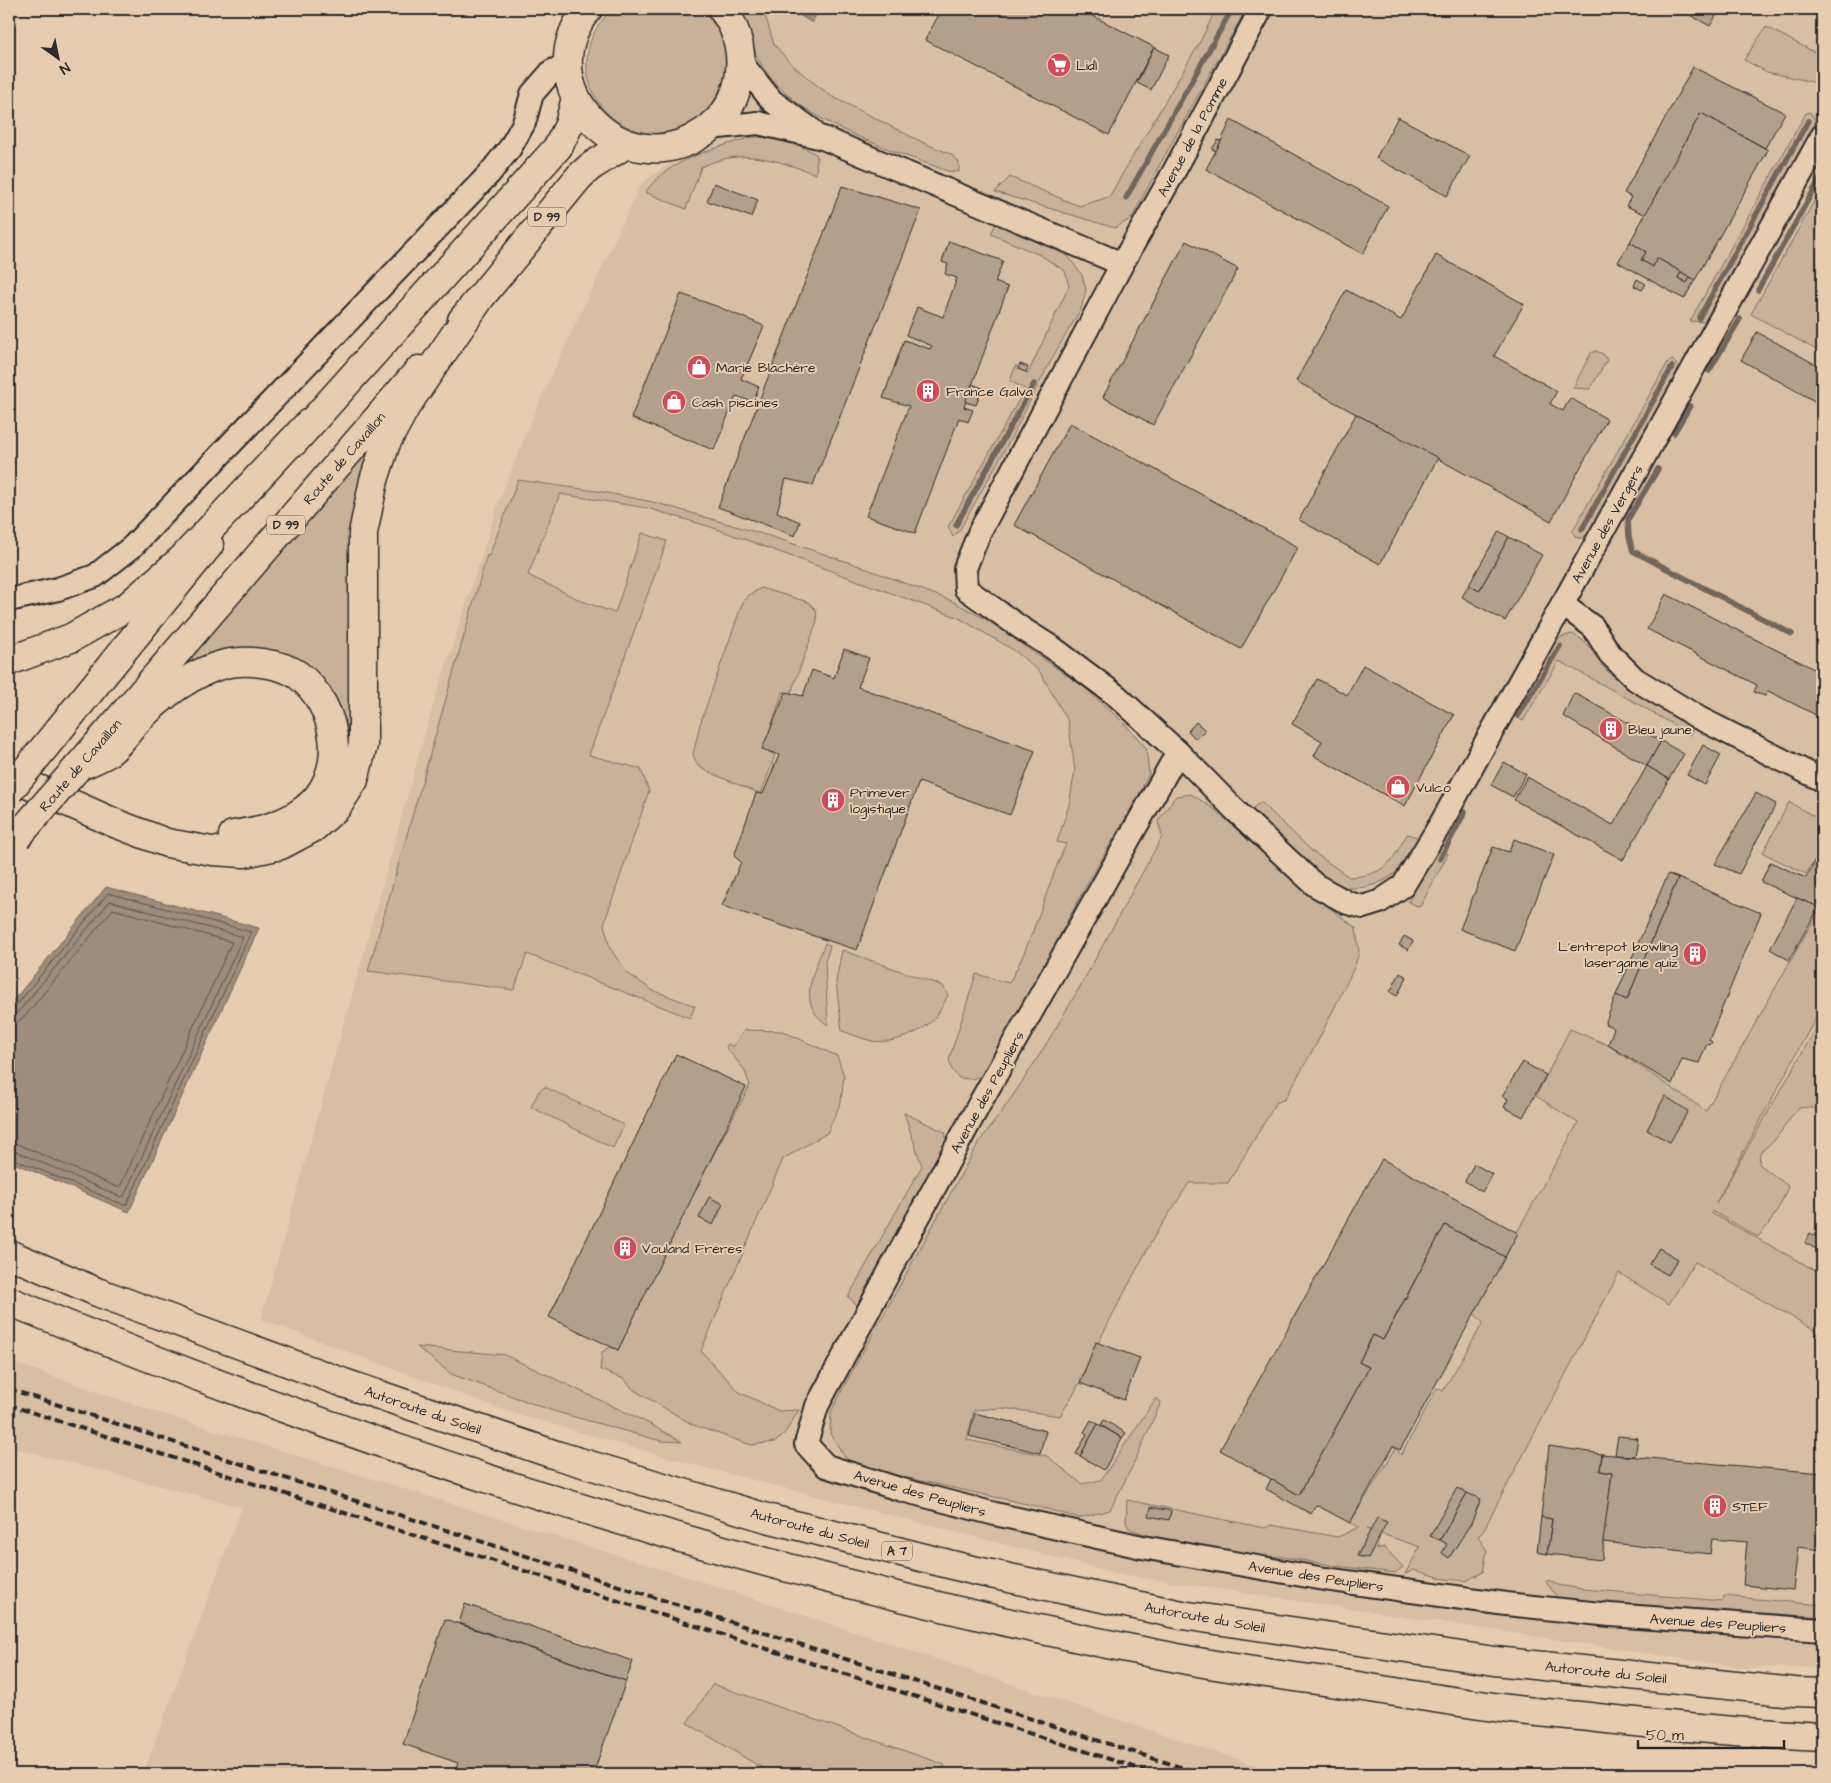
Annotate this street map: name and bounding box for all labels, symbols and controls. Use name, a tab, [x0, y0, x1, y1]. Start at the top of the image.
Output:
north arrow	[32, 32, 82, 82]
supermarket icon: Lidl	[1046, 52, 1072, 78]
place label: Lidl	[1076, 56, 1097, 76]
text: N	[55, 57, 74, 79]
street label: Avenue de la Pomme	[1153, 74, 1233, 201]
road number: D 99	[528, 208, 566, 226]
shop icon: Marie Blachère	[686, 354, 712, 380]
place label: Marie Blachère	[716, 358, 816, 378]
building icon: France Galva	[915, 378, 941, 404]
place label: France Galva	[946, 382, 1033, 402]
shop icon: Cash piscines	[661, 389, 687, 415]
place label: Cash piscines	[692, 393, 778, 413]
street label: Route de Cavaillon	[299, 408, 391, 509]
street label: Avenue des Vergers	[1567, 462, 1649, 587]
road number: D 99	[267, 516, 305, 534]
street label: Route de Cavaillon	[35, 715, 127, 816]
building icon: Bleu jaune	[1598, 716, 1624, 742]
place label: Bleu jaune	[1628, 720, 1692, 740]
shop icon: Vulco	[1385, 774, 1411, 800]
place label: Vulco	[1416, 778, 1451, 798]
place label: Primever logistique	[850, 783, 910, 819]
building icon: Primever logistique	[820, 787, 846, 813]
place label: L'entrepot bowling lasergame quiz	[1558, 937, 1678, 973]
building icon: L'entrepot bowling lasergame quiz	[1682, 941, 1708, 967]
street label: Avenue des Peupliers	[946, 1028, 1030, 1157]
building icon: Vouland Frères	[612, 1235, 638, 1261]
place label: Vouland Frères	[642, 1239, 742, 1259]
street label: Autoroute du Soleil	[362, 1382, 484, 1440]
street label: Avenue des Peupliers	[851, 1466, 988, 1522]
building icon: STEF	[1702, 1493, 1728, 1519]
place label: STEF	[1732, 1497, 1768, 1517]
street label: Autoroute du Soleil	[748, 1504, 871, 1554]
road number: A 7	[882, 1542, 912, 1560]
street label: Avenue des Peupliers	[1247, 1556, 1385, 1598]
street label: Autoroute du Soleil	[1143, 1598, 1267, 1638]
street label: Avenue des Peupliers	[1649, 1609, 1787, 1639]
street label: Autoroute du Soleil	[1544, 1657, 1668, 1689]
scale bar	[1638, 1718, 1785, 1750]
text: 50 m	[1646, 1725, 1684, 1746]

